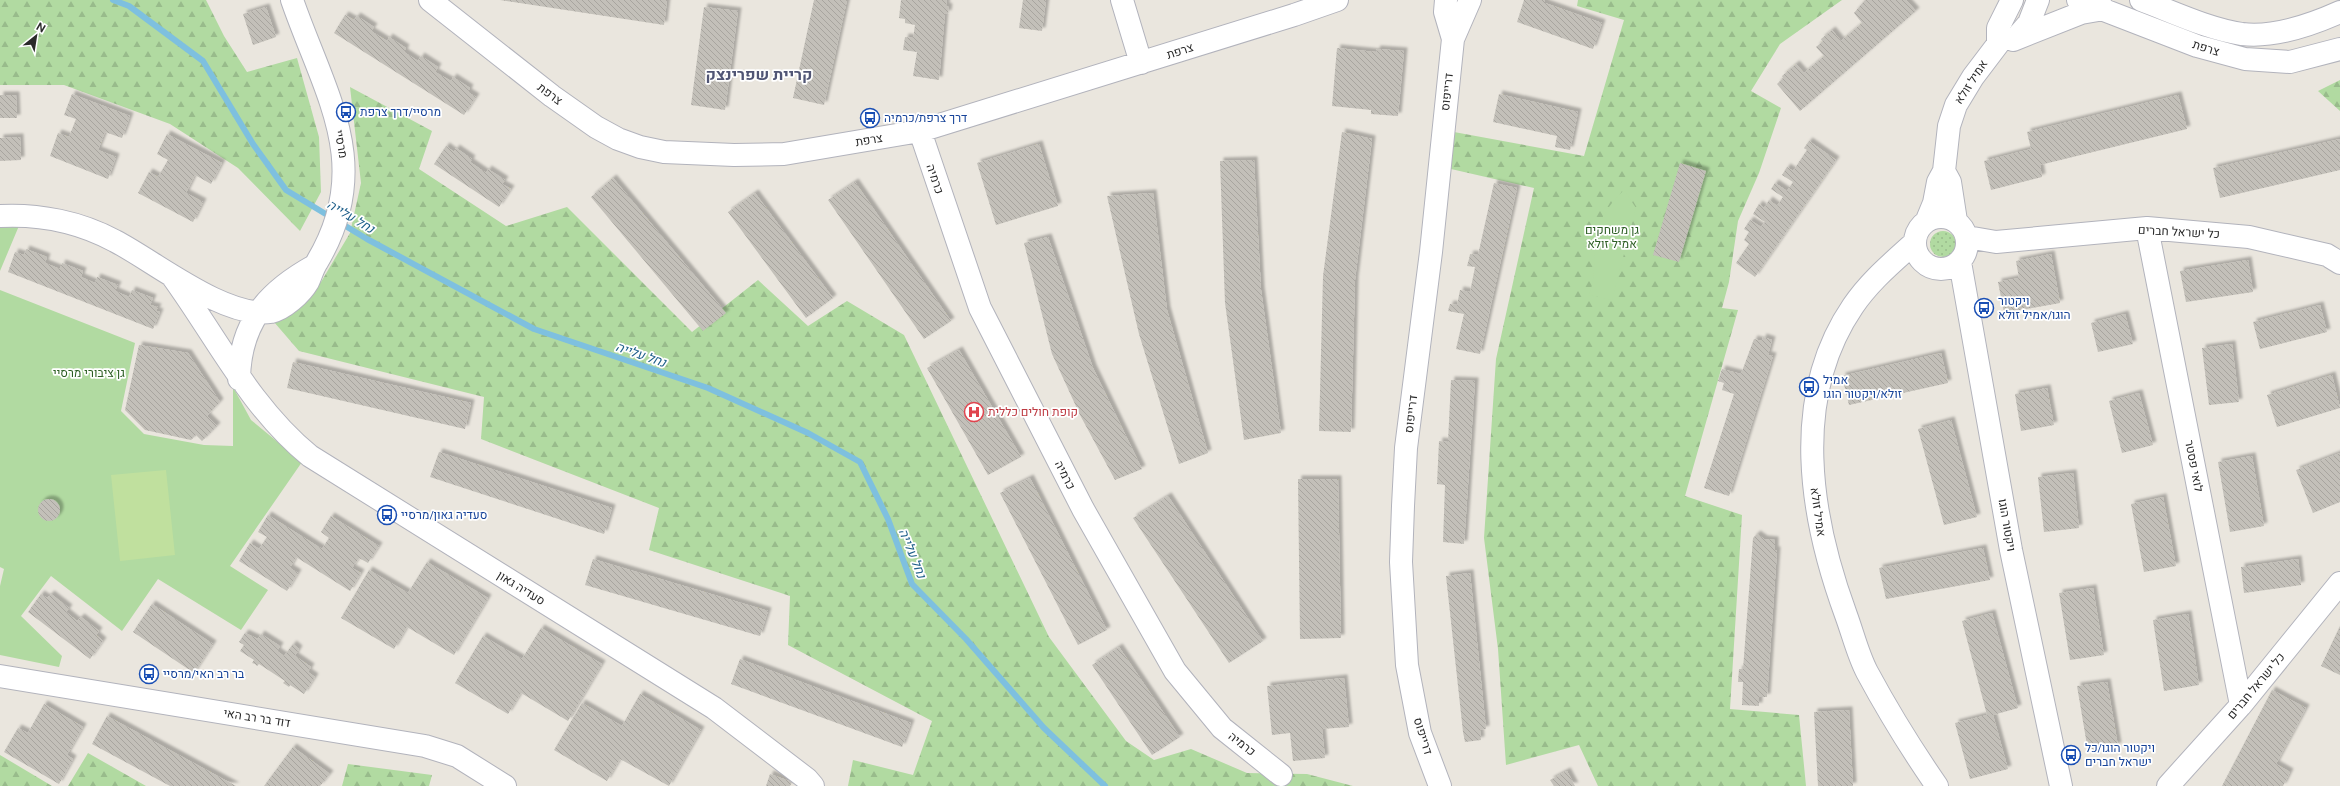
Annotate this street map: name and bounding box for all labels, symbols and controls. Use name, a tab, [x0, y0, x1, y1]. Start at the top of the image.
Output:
north arrow	[16, 16, 56, 56]
text: N	[34, 20, 48, 35]
street label: צרפת	[2191, 37, 2222, 59]
street label: צרפת	[1165, 40, 1196, 62]
street label: אמיל זולא	[1952, 57, 1991, 107]
district label: קריית שפרינצק	[706, 65, 812, 84]
street label: דרייפוס	[1438, 72, 1456, 112]
street label: צרפת	[535, 80, 566, 108]
bus stop icon: מרסיי/דרך צרפת	[335, 101, 357, 123]
place label: מרסיי/דרך צרפת	[360, 105, 441, 119]
bus stop icon: דרך צרפת/כרמיה	[859, 107, 881, 129]
place label: דרך צרפת/כרמיה	[884, 111, 967, 125]
street label: מרסיי	[332, 129, 350, 159]
street label: צרפת	[854, 131, 884, 149]
street label: כרמיה	[923, 162, 947, 196]
water label: נחל עלייה	[325, 197, 378, 237]
park label: גן משחקים אמיל זולא	[1585, 223, 1639, 251]
street label: כל ישראל חברים	[2138, 223, 2220, 241]
place label: ויקטור הוגו/אמיל זולא	[1998, 294, 2071, 322]
bus stop icon: ויקטור הוגו/אמיל זולא	[1973, 297, 1995, 319]
water label: נחל עלייה	[614, 339, 669, 370]
park label: גן ציבורי מרסיי	[53, 366, 125, 380]
place label: אמיל זולא/ויקטור הוגו	[1823, 373, 1902, 401]
bus stop icon: אמיל זולא/ויקטור הוגו	[1798, 376, 1820, 398]
street label: דרייפוס	[1402, 394, 1420, 434]
hospital icon: קופת חולים כללית	[963, 401, 985, 423]
place label: קופת חולים כללית	[988, 405, 1078, 419]
street label: לואי פסטר	[2182, 439, 2206, 493]
street label: כרמיה	[1052, 458, 1078, 492]
street label: אמיל זולא	[1808, 486, 1828, 538]
street label: ויקטור הוגו	[1995, 498, 2019, 552]
bus stop icon: סעדיה גאון/מרסיי	[376, 504, 398, 526]
place label: סעדיה גאון/מרסיי	[401, 508, 487, 522]
water label: נחל עלייה	[896, 526, 930, 581]
street label: סעדיה גאון	[494, 568, 548, 608]
street label: כל ישראל חברים	[2224, 650, 2288, 722]
bus stop icon: בר רב האי/מרסיי	[138, 663, 160, 685]
place label: בר רב האי/מרסיי	[163, 667, 245, 681]
street label: דוד בר רב האי	[223, 706, 291, 730]
street label: דרייפוס	[1411, 716, 1435, 756]
street label: כרמיה	[1226, 729, 1258, 759]
place label: ויקטור הוגו/כל ישראל חברים	[2085, 741, 2155, 769]
bus stop icon: ויקטור הוגו/כל ישראל חברים	[2060, 744, 2082, 766]

